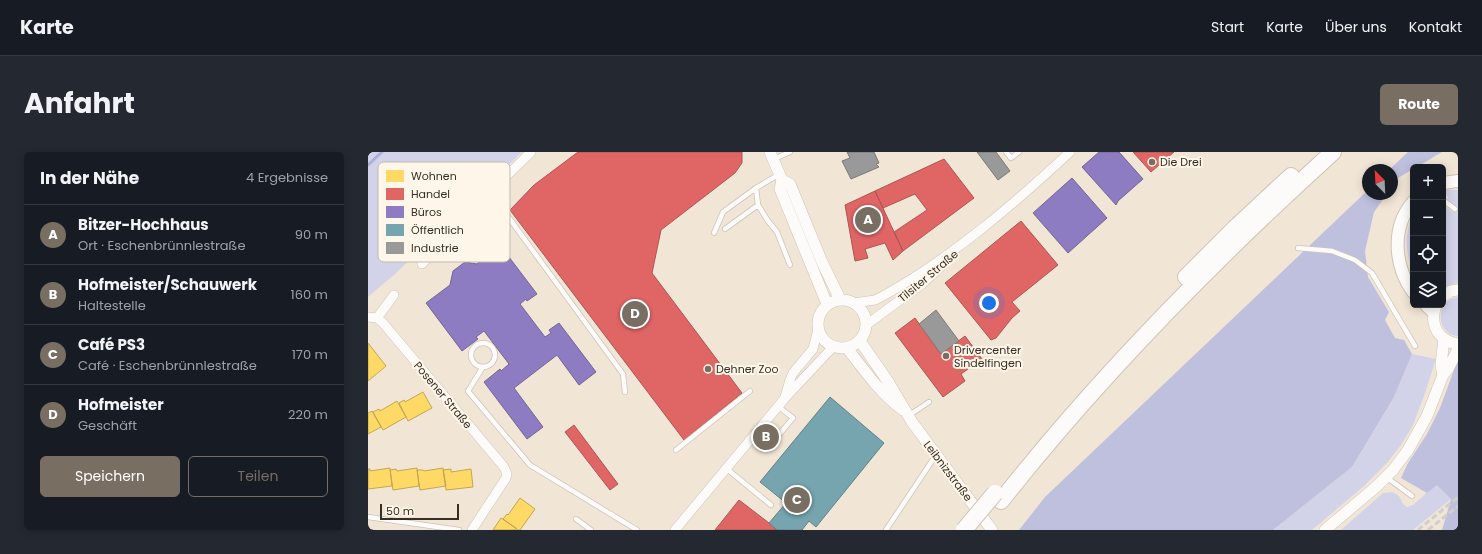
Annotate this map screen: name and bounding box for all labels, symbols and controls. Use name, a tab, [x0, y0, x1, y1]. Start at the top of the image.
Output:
text: Karte	[20, 14, 74, 41]
text: Start	[1211, 17, 1244, 37]
text: Karte	[1266, 17, 1303, 37]
text: Über uns	[1325, 17, 1387, 37]
text: Kontakt	[1409, 17, 1462, 37]
text: Anfahrt	[24, 84, 135, 123]
button: Route	[1380, 84, 1458, 125]
place label: Die Drei	[1160, 154, 1202, 170]
marker: Die Drei	[1147, 157, 1157, 167]
legend	[378, 162, 510, 262]
north arrow	[1362, 164, 1398, 200]
map controls	[1410, 164, 1446, 308]
button: +	[1410, 164, 1446, 200]
text: In der Nähe	[40, 166, 139, 190]
text: 4 Ergebnisse	[246, 168, 328, 187]
text: Wohnen	[411, 168, 457, 184]
text: Handel	[411, 186, 450, 202]
button: −	[1410, 200, 1446, 236]
text: Büros	[411, 204, 442, 220]
pin: A	[855, 205, 881, 235]
text: Bitzer-Hochhaus	[78, 214, 209, 235]
text: Öffentlich	[411, 222, 464, 238]
text: A	[48, 225, 58, 244]
text: 90 m	[295, 225, 328, 244]
text: Ort · Eschenbrünnlestraße	[78, 236, 245, 255]
button: locate	[1410, 236, 1446, 272]
text: Industrie	[411, 240, 459, 256]
street label: Tilsiter Straße	[895, 246, 962, 306]
button: layers	[1410, 272, 1446, 308]
text: Hofmeister/Schauwerk	[78, 274, 257, 295]
text: B	[49, 285, 57, 304]
text: 160 m	[291, 285, 328, 304]
your location	[979, 293, 999, 313]
text: Haltestelle	[78, 296, 146, 315]
pin: D	[622, 299, 648, 329]
text: Café PS3	[78, 334, 145, 355]
place label: Drivercenter Sindelfingen	[954, 342, 1022, 371]
text: C	[48, 345, 58, 364]
text: 170 m	[292, 345, 328, 364]
marker: Drivercenter Sindelfingen	[941, 351, 951, 361]
text: Café · Eschenbrünnlestraße	[78, 356, 257, 375]
street label: Posener Straße	[410, 358, 476, 432]
place label: Dehner Zoo	[716, 361, 779, 377]
marker: Dehner Zoo	[703, 364, 713, 374]
text: Hofmeister	[78, 394, 164, 415]
text: D	[48, 405, 58, 424]
text: 220 m	[288, 405, 328, 424]
text: Geschäft	[78, 416, 137, 435]
pin: B	[753, 422, 779, 452]
street label: Leibnizstraße	[920, 437, 976, 505]
button: Speichern	[40, 456, 180, 497]
button: Teilen	[188, 456, 328, 497]
pin: C	[784, 485, 810, 515]
scale bar	[380, 502, 459, 521]
text: 50 m	[386, 503, 414, 519]

